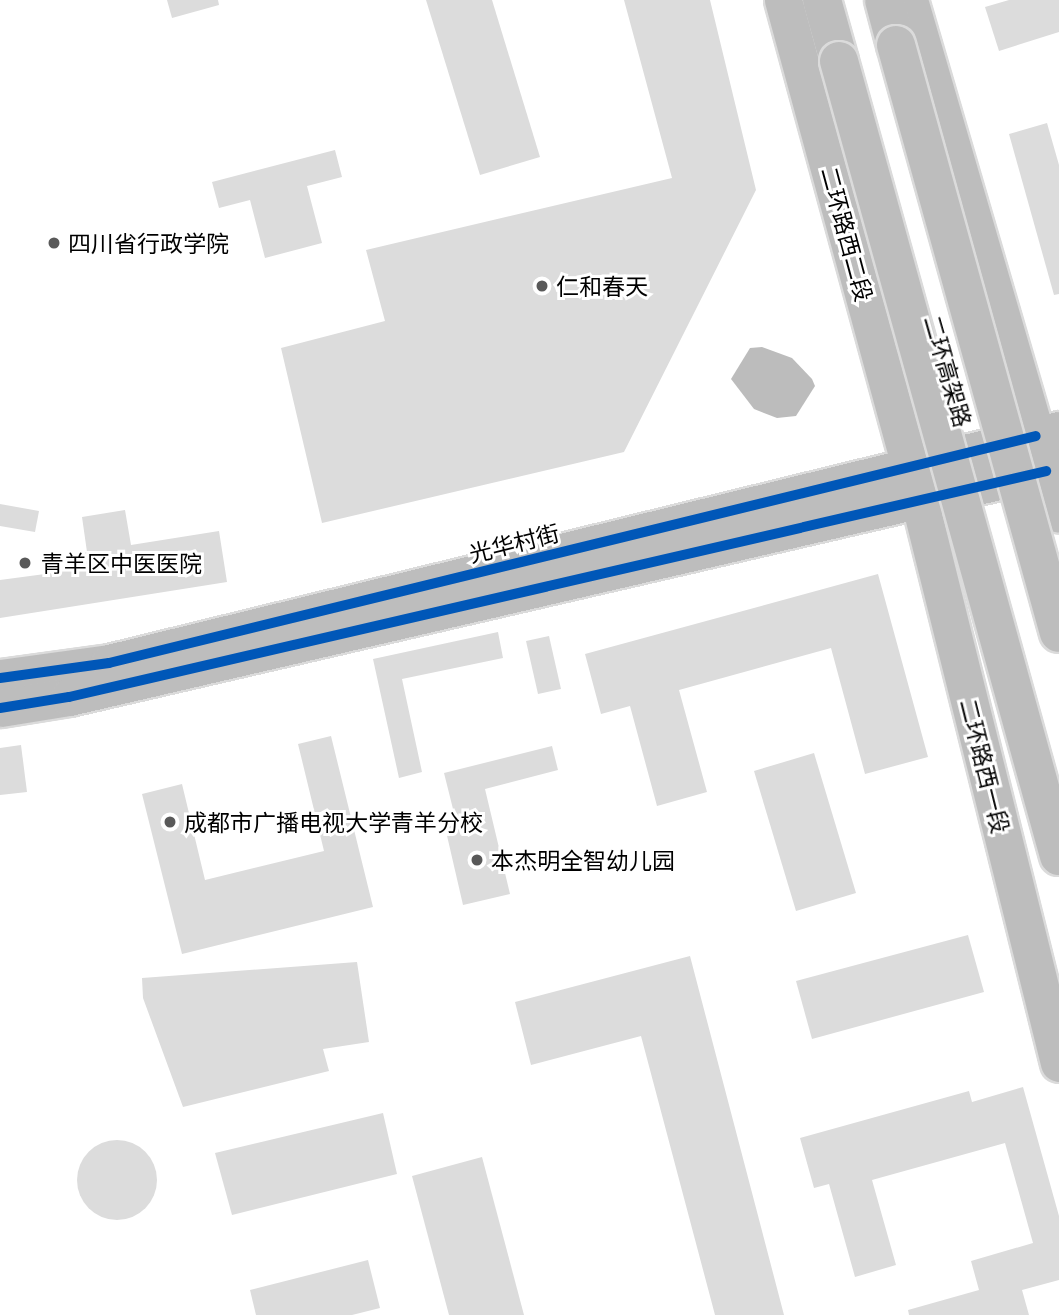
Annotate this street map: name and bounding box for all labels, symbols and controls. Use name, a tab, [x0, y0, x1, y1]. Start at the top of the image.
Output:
street label: 二环路西二段	[816, 164, 878, 304]
place label: 四川省行政学院	[68, 229, 229, 257]
marker: 四川省行政学院	[46, 235, 62, 251]
place label: 仁和春天	[556, 272, 648, 300]
marker: 仁和春天	[534, 278, 550, 294]
street label: 二环高架路	[919, 312, 977, 430]
street label: 光华村街	[466, 518, 562, 568]
place label: 青羊区中医医院	[41, 549, 202, 577]
marker: 青羊区中医医院	[15, 553, 35, 573]
street label: 二环路西一段	[955, 696, 1015, 836]
place label: 成都市广播电视大学青羊分校	[184, 808, 483, 836]
marker: 成都市广播电视大学青羊分校	[162, 814, 178, 830]
place label: 本杰明全智幼儿园	[491, 846, 675, 874]
marker: 本杰明全智幼儿园	[469, 852, 485, 868]

